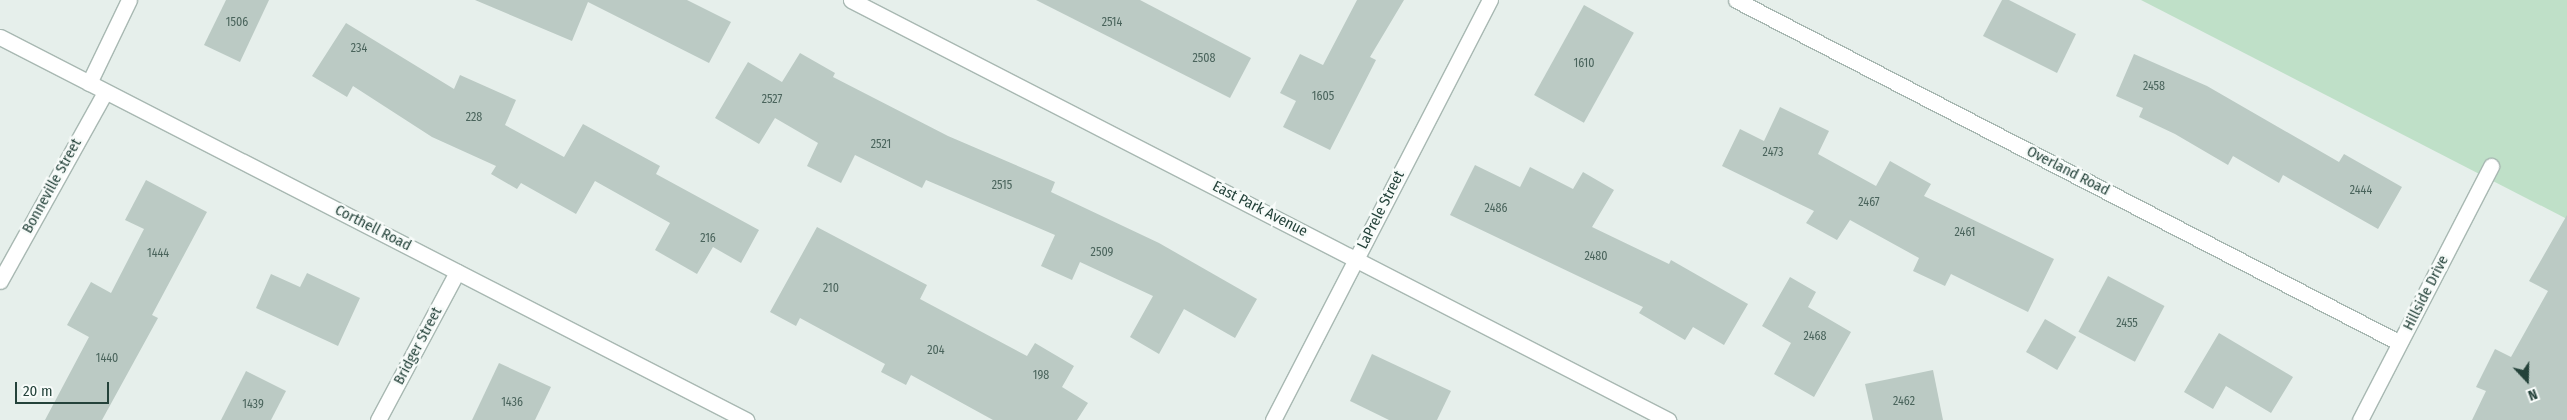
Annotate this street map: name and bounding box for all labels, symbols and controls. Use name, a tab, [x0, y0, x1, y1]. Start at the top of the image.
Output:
house number: 1506	[226, 16, 248, 30]
house number: 2514	[1102, 16, 1122, 30]
house number: 234	[351, 42, 367, 56]
house number: 2508	[1192, 52, 1216, 66]
house number: 1610	[1573, 57, 1595, 71]
house number: 2458	[2143, 80, 2165, 94]
house number: 1605	[1312, 90, 1334, 104]
house number: 2527	[762, 93, 782, 107]
house number: 228	[466, 111, 482, 125]
street label: Bonneville Street	[19, 136, 85, 236]
house number: 2521	[871, 138, 891, 152]
street label: Overland Road	[2024, 142, 2112, 200]
house number: 2473	[1763, 146, 1783, 160]
street label: LaPrele Street	[1354, 168, 1408, 252]
street label: East Park Avenue	[1210, 177, 1310, 241]
house number: 2515	[992, 179, 1012, 193]
house number: 2444	[2350, 184, 2372, 198]
house number: 2467	[1858, 196, 1880, 210]
street label: Corthell Road	[332, 201, 414, 255]
house number: 2486	[1485, 202, 1507, 216]
house number: 2461	[1955, 226, 1975, 240]
house number: 216	[700, 232, 716, 246]
house number: 2509	[1091, 246, 1113, 260]
house number: 1444	[147, 247, 169, 261]
house number: 2480	[1584, 250, 1608, 264]
street label: Hillside Drive	[2399, 253, 2453, 333]
house number: 210	[823, 282, 839, 296]
street label: Bridger Street	[390, 304, 446, 388]
house number: 2455	[2116, 317, 2138, 331]
house number: 2468	[1804, 330, 1826, 344]
house number: 204	[927, 344, 945, 358]
house number: 1440	[96, 352, 118, 366]
north arrow	[2502, 355, 2552, 405]
house number: 198	[1033, 369, 1049, 383]
scale bar	[18, 372, 111, 404]
text: 20 m	[23, 382, 53, 400]
text: N	[2526, 385, 2540, 404]
house number: 2462	[1893, 395, 1915, 409]
house number: 1436	[501, 396, 523, 410]
house number: 1439	[242, 398, 264, 412]

